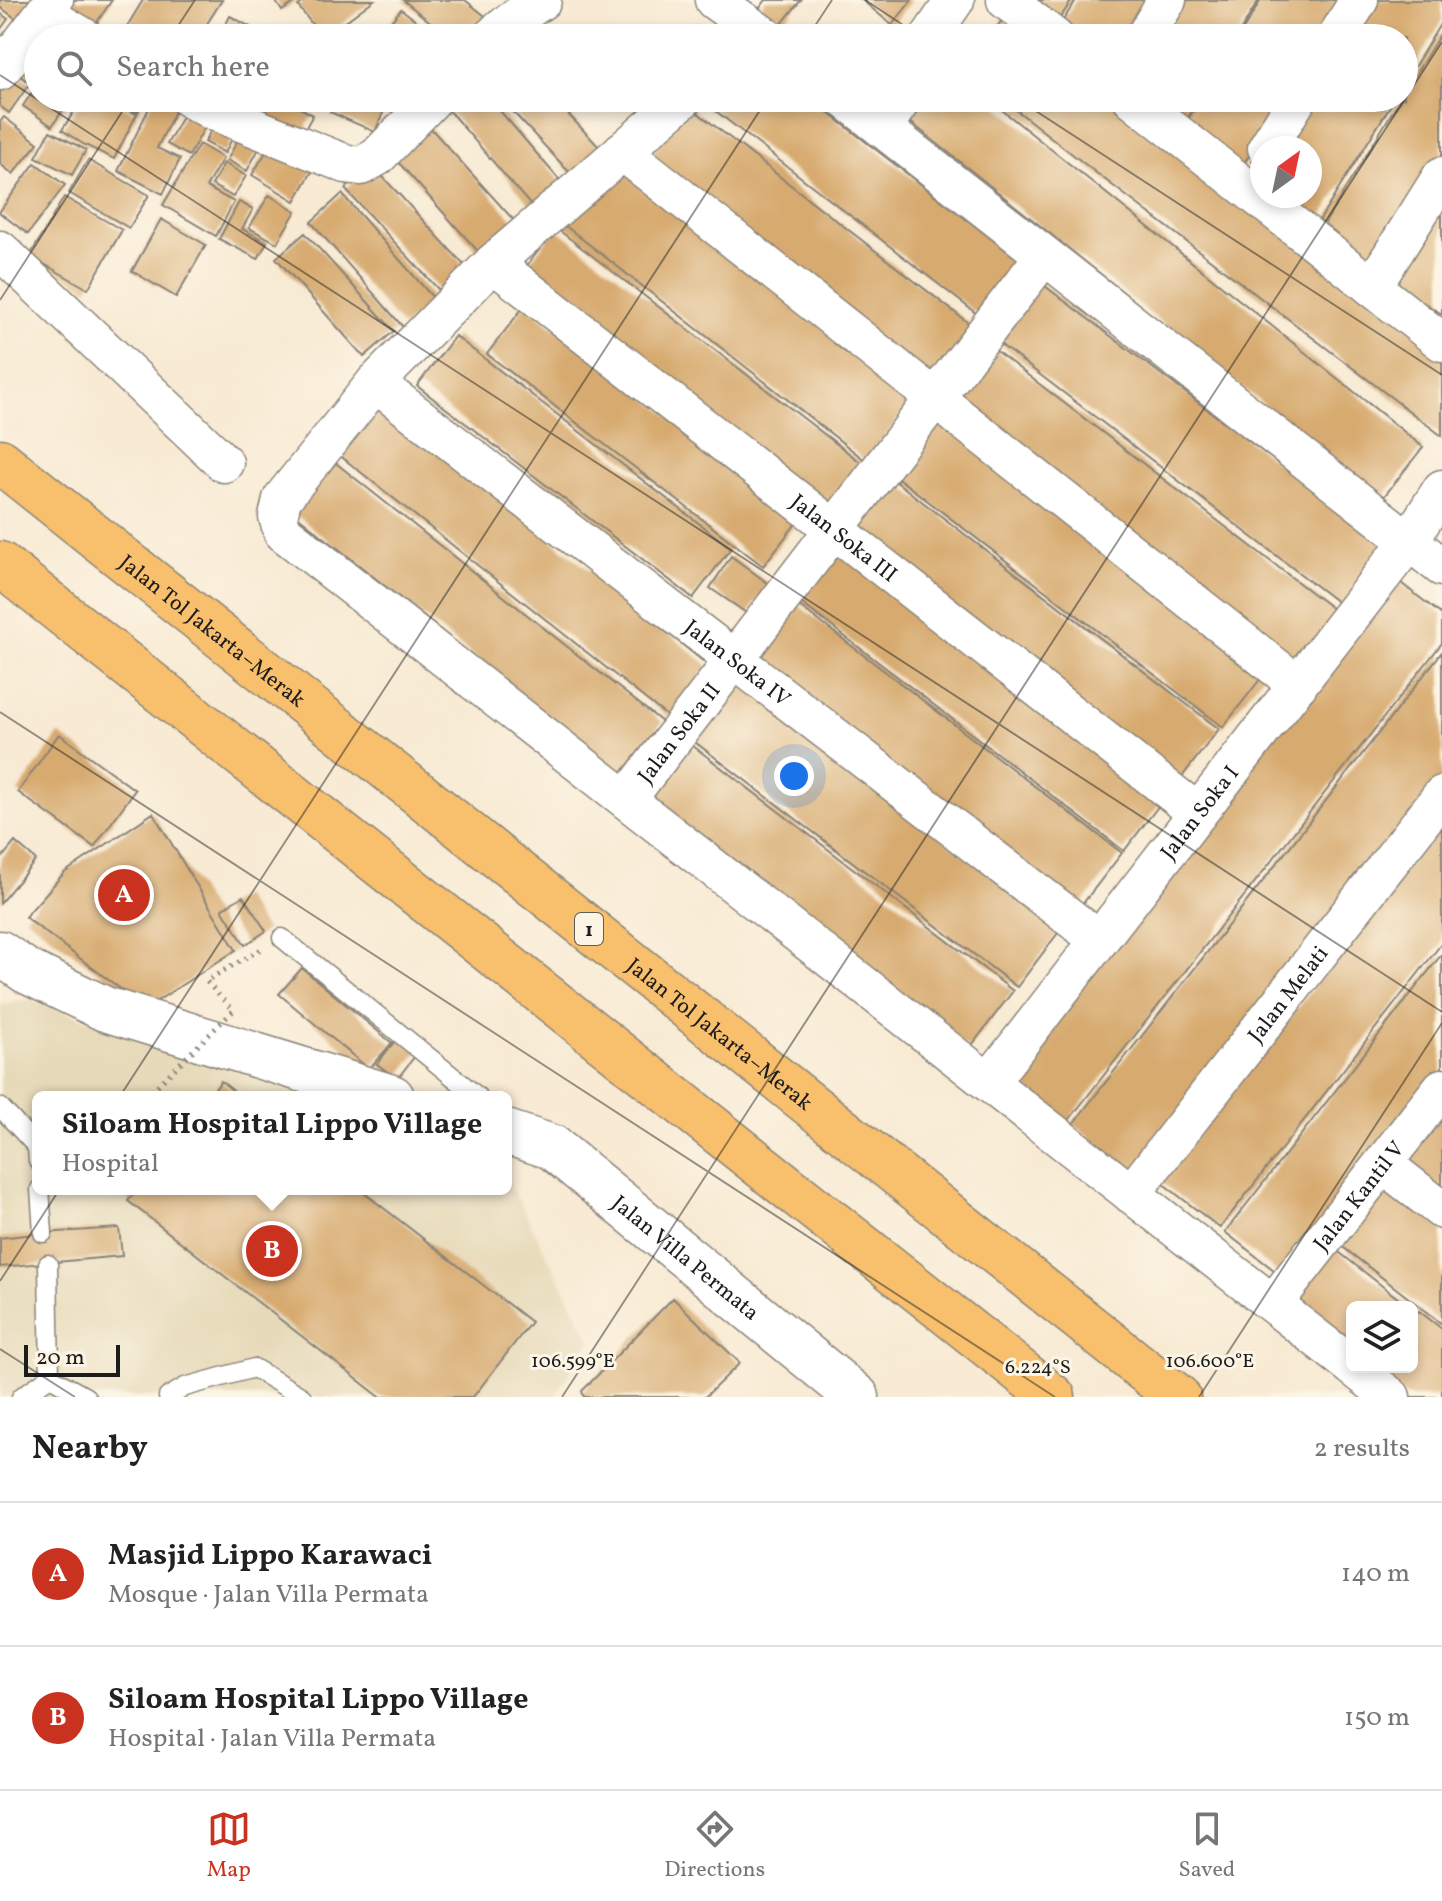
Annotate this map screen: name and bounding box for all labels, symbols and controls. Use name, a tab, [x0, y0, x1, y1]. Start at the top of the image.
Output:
search box	[24, 24, 1418, 112]
icon: search	[52, 46, 96, 90]
text: Search here	[116, 47, 270, 89]
north arrow	[1250, 136, 1322, 208]
street label: Jalan Soka III	[783, 488, 903, 591]
street label: Jalan Tol Jakarta–Merak	[112, 548, 311, 716]
street label: Jalan Soka IV	[677, 613, 796, 715]
street label: Jalan Soka II	[631, 677, 729, 791]
your location	[774, 756, 814, 796]
street label: Jalan Soka I	[1154, 760, 1247, 867]
pin: A	[98, 865, 150, 925]
road number: 1	[575, 913, 603, 945]
street label: Jalan Melati	[1241, 940, 1337, 1050]
street label: Jalan Tol Jakarta–Merak	[619, 952, 819, 1119]
popup	[32, 1091, 512, 1195]
text: Siloam Hospital Lippo Village	[62, 1104, 482, 1146]
street label: Jalan Kantil V	[1307, 1135, 1413, 1258]
text: Hospital	[62, 1146, 159, 1182]
street label: Jalan Villa Permata	[604, 1189, 765, 1329]
pin: B	[246, 1221, 298, 1281]
map controls	[1346, 1301, 1418, 1373]
button: layers	[1346, 1301, 1418, 1373]
scale bar	[24, 1341, 120, 1377]
text: 20 m	[36, 1343, 85, 1374]
text: 106.599°E	[531, 1348, 615, 1376]
text: 106.600°E	[1166, 1348, 1254, 1376]
text: 6.224°S	[1005, 1354, 1071, 1382]
text: Nearby	[32, 1426, 148, 1473]
text: 2 results	[1314, 1431, 1410, 1467]
text: Masjid Lippo Karawaci	[108, 1535, 432, 1577]
text: A	[49, 1556, 67, 1592]
text: 140 m	[1341, 1556, 1410, 1592]
text: Mosque · Jalan Villa Permata	[108, 1577, 429, 1613]
text: Siloam Hospital Lippo Village	[108, 1679, 529, 1721]
text: B	[49, 1700, 67, 1736]
text: 150 m	[1344, 1700, 1410, 1736]
text: Hospital · Jalan Villa Permata	[108, 1721, 436, 1757]
tab: Map	[207, 1807, 251, 1886]
tab: Directions	[664, 1807, 765, 1886]
tab: Saved	[1179, 1807, 1235, 1886]

